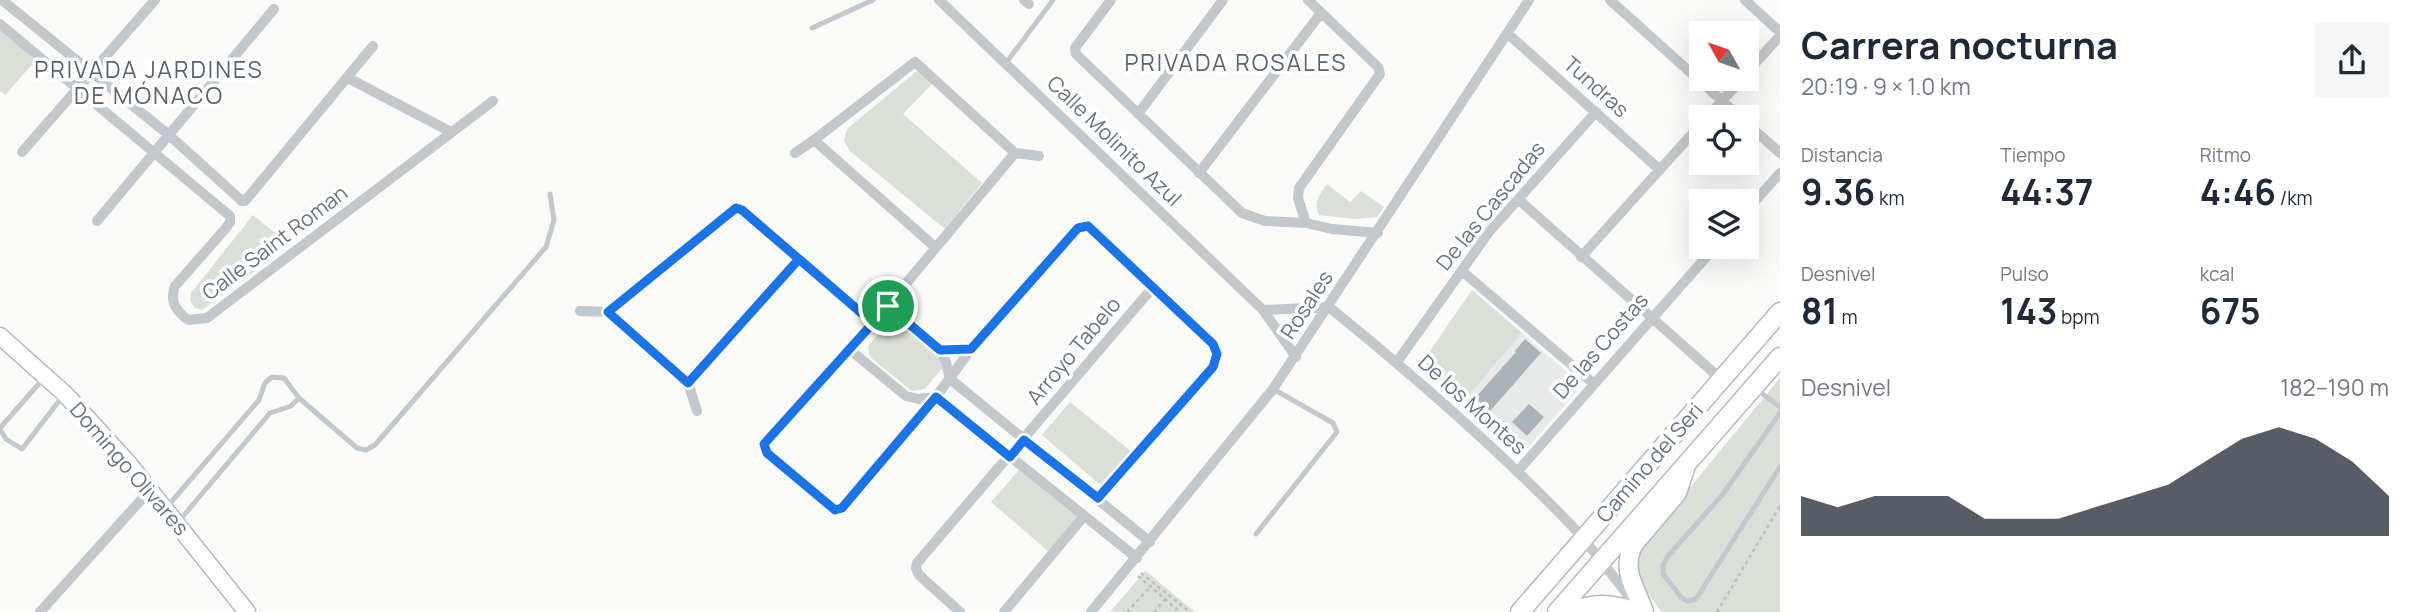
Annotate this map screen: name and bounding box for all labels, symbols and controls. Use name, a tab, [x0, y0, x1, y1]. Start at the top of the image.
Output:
text: Carrera nocturna	[1801, 18, 2118, 70]
north arrow	[1689, 21, 1759, 91]
map controls	[1689, 21, 1759, 259]
button: share	[2315, 23, 2389, 97]
district label: PRIVADA ROSALES	[1124, 46, 1348, 78]
street label: Tundras	[1558, 50, 1635, 123]
district label: PRIVADA JARDINES DE MÓNACO	[34, 53, 264, 111]
street label: Calle Molinito Azul	[1041, 69, 1188, 212]
text: 20:19 · 9 × 1.0 km	[1801, 70, 1971, 102]
button: locate	[1689, 105, 1759, 175]
street label: De las Cascadas	[1429, 135, 1551, 276]
text: Distancia	[1801, 142, 1883, 168]
text: Tiempo	[2000, 142, 2066, 168]
text: Ritmo	[2200, 142, 2251, 168]
text: 9.36	[1801, 168, 1875, 216]
text: 44:37	[2000, 168, 2094, 216]
text: 4:46	[2200, 168, 2276, 216]
street label: Calle Saint Roman	[196, 178, 353, 306]
text: km	[1875, 185, 1905, 211]
text: /km	[2276, 185, 2313, 211]
button: layers	[1689, 189, 1759, 259]
text: Desnivel	[1801, 261, 1875, 287]
text: Pulso	[2000, 261, 2049, 287]
text: kcal	[2200, 261, 2234, 287]
street label: Rosales	[1274, 265, 1339, 344]
pin	[858, 276, 918, 336]
street label: De las Costas	[1546, 286, 1654, 404]
icon: arrive	[869, 287, 907, 325]
text: 81	[1801, 287, 1838, 335]
text: 143	[2000, 287, 2057, 335]
text: 675	[2200, 287, 2261, 335]
street label: Arroyo Tabelo	[1020, 291, 1126, 410]
text: m	[1838, 304, 1858, 330]
text: bpm	[2057, 304, 2100, 330]
street label: De los Montes	[1412, 348, 1533, 460]
text: Desnivel	[1801, 371, 1891, 403]
text: 182–190 m	[2280, 371, 2389, 403]
street label: Domingo Olivares	[64, 396, 195, 541]
street label: Camino del Seri	[1589, 397, 1709, 528]

